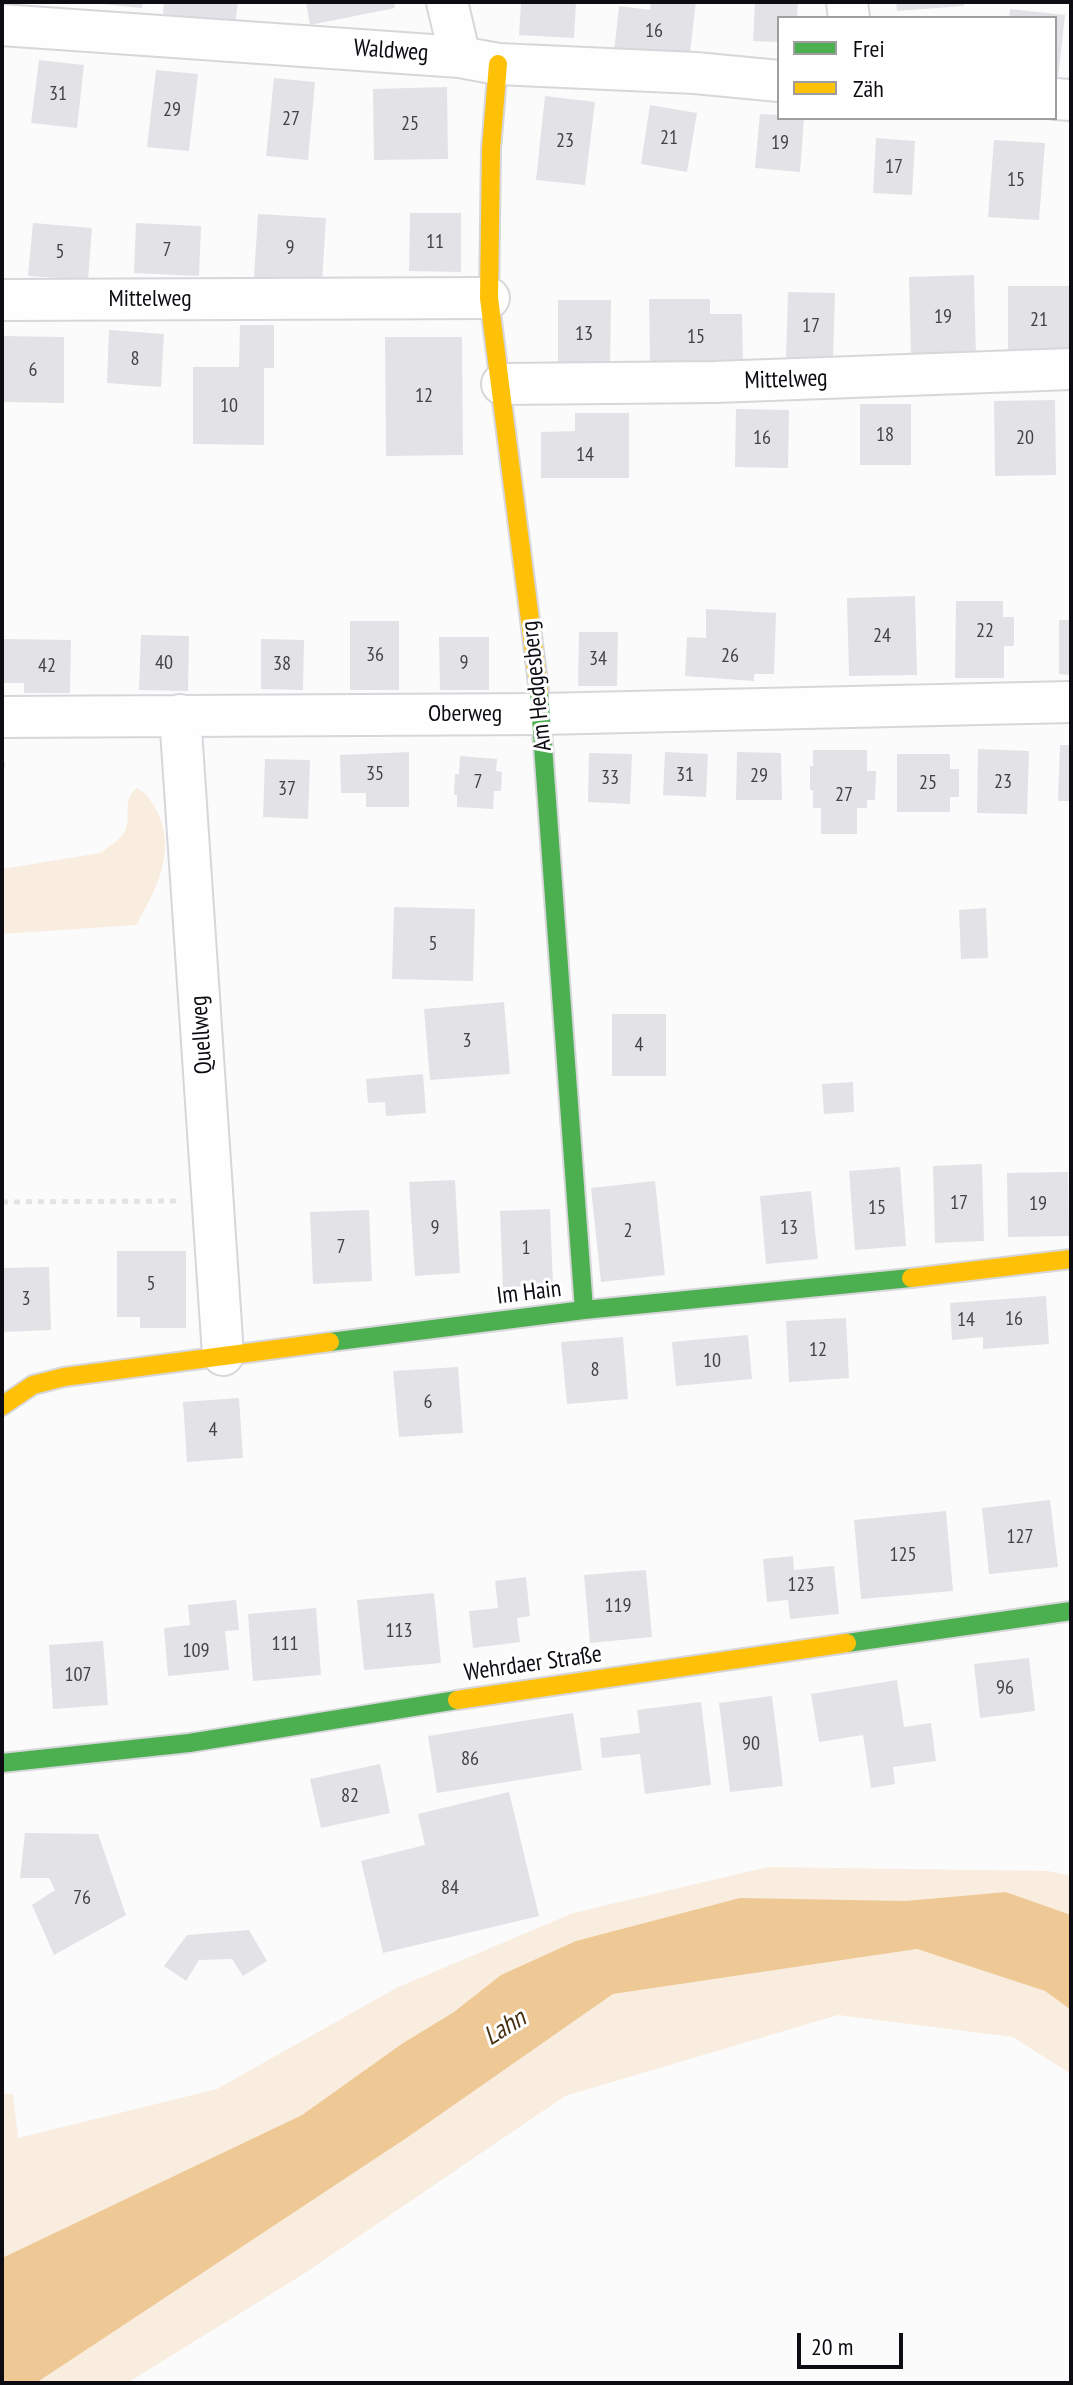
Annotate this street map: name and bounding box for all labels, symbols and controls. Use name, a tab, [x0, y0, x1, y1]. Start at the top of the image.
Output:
legend	[777, 16, 1057, 120]
house number: 16	[645, 19, 663, 43]
text: Frei	[853, 33, 885, 64]
street label: Waldweg	[353, 34, 429, 68]
text: Zäh	[853, 73, 884, 104]
house number: 31	[49, 82, 67, 106]
house number: 29	[163, 98, 181, 122]
house number: 27	[282, 107, 300, 131]
house number: 25	[401, 112, 419, 136]
house number: 21	[660, 126, 678, 150]
house number: 23	[556, 129, 574, 153]
house number: 19	[771, 131, 789, 155]
house number: 17	[885, 155, 903, 179]
house number: 15	[1007, 168, 1025, 192]
house number: 11	[426, 230, 444, 254]
house number: 9	[286, 236, 294, 260]
house number: 7	[163, 238, 171, 262]
house number: 5	[56, 240, 64, 264]
street label: Mittelweg	[108, 285, 192, 313]
house number: 19	[934, 305, 952, 329]
house number: 21	[1030, 308, 1048, 332]
house number: 17	[802, 314, 820, 338]
house number: 13	[575, 322, 593, 346]
house number: 15	[687, 325, 705, 349]
house number: 8	[131, 347, 139, 371]
house number: 6	[29, 358, 37, 382]
street label: Mittelweg	[744, 364, 828, 396]
house number: 12	[415, 384, 433, 408]
house number: 10	[220, 394, 238, 418]
house number: 18	[876, 423, 894, 447]
house number: 16	[753, 426, 771, 450]
house number: 20	[1016, 426, 1034, 450]
house number: 14	[576, 443, 594, 467]
street label: Am Hedgesberg	[516, 619, 558, 753]
house number: 22	[976, 619, 994, 643]
house number: 24	[873, 624, 891, 648]
house number: 36	[366, 643, 384, 667]
house number: 26	[721, 644, 739, 668]
house number: 34	[589, 647, 607, 671]
house number: 40	[155, 651, 173, 675]
house number: 9	[460, 651, 468, 675]
house number: 38	[273, 652, 291, 676]
house number: 42	[38, 654, 56, 678]
street label: Oberweg	[428, 700, 502, 728]
house number: 35	[366, 762, 384, 786]
house number: 31	[676, 763, 694, 787]
house number: 29	[750, 764, 768, 788]
house number: 33	[601, 766, 619, 790]
house number: 7	[474, 770, 482, 794]
house number: 23	[994, 770, 1012, 794]
house number: 25	[919, 771, 937, 795]
house number: 37	[278, 777, 296, 801]
house number: 27	[835, 783, 853, 807]
house number: 5	[429, 932, 437, 956]
street label: Quellweg	[185, 995, 219, 1075]
house number: 3	[463, 1029, 471, 1053]
house number: 4	[635, 1033, 643, 1057]
house number: 17	[950, 1191, 968, 1215]
house number: 19	[1029, 1192, 1047, 1216]
house number: 15	[868, 1196, 886, 1220]
house number: 9	[431, 1216, 439, 1240]
house number: 13	[780, 1216, 798, 1240]
house number: 2	[624, 1219, 632, 1243]
house number: 7	[337, 1235, 345, 1259]
house number: 1	[522, 1236, 530, 1260]
house number: 5	[147, 1272, 155, 1296]
street label: Im Hain	[495, 1275, 563, 1311]
house number: 3	[22, 1287, 30, 1311]
house number: 16	[1005, 1307, 1023, 1331]
house number: 14	[957, 1308, 975, 1332]
house number: 12	[809, 1338, 827, 1362]
house number: 10	[703, 1349, 721, 1373]
house number: 8	[591, 1358, 599, 1382]
house number: 6	[424, 1390, 432, 1414]
house number: 4	[209, 1418, 217, 1442]
house number: 127	[1007, 1525, 1033, 1549]
house number: 125	[890, 1543, 916, 1567]
house number: 123	[788, 1573, 814, 1597]
house number: 119	[605, 1594, 631, 1618]
house number: 113	[386, 1619, 412, 1643]
house number: 111	[272, 1632, 298, 1656]
house number: 109	[183, 1639, 209, 1663]
street label: Wehrdaer Straße	[462, 1640, 604, 1688]
house number: 107	[65, 1663, 91, 1687]
house number: 96	[996, 1676, 1014, 1700]
house number: 90	[742, 1732, 760, 1756]
house number: 86	[461, 1747, 479, 1771]
house number: 82	[341, 1784, 359, 1808]
house number: 84	[441, 1876, 459, 1900]
house number: 76	[73, 1886, 91, 1910]
water label: Lahn	[478, 2003, 532, 2053]
scale bar	[801, 2317, 907, 2367]
text: 20 m	[811, 2331, 853, 2362]

